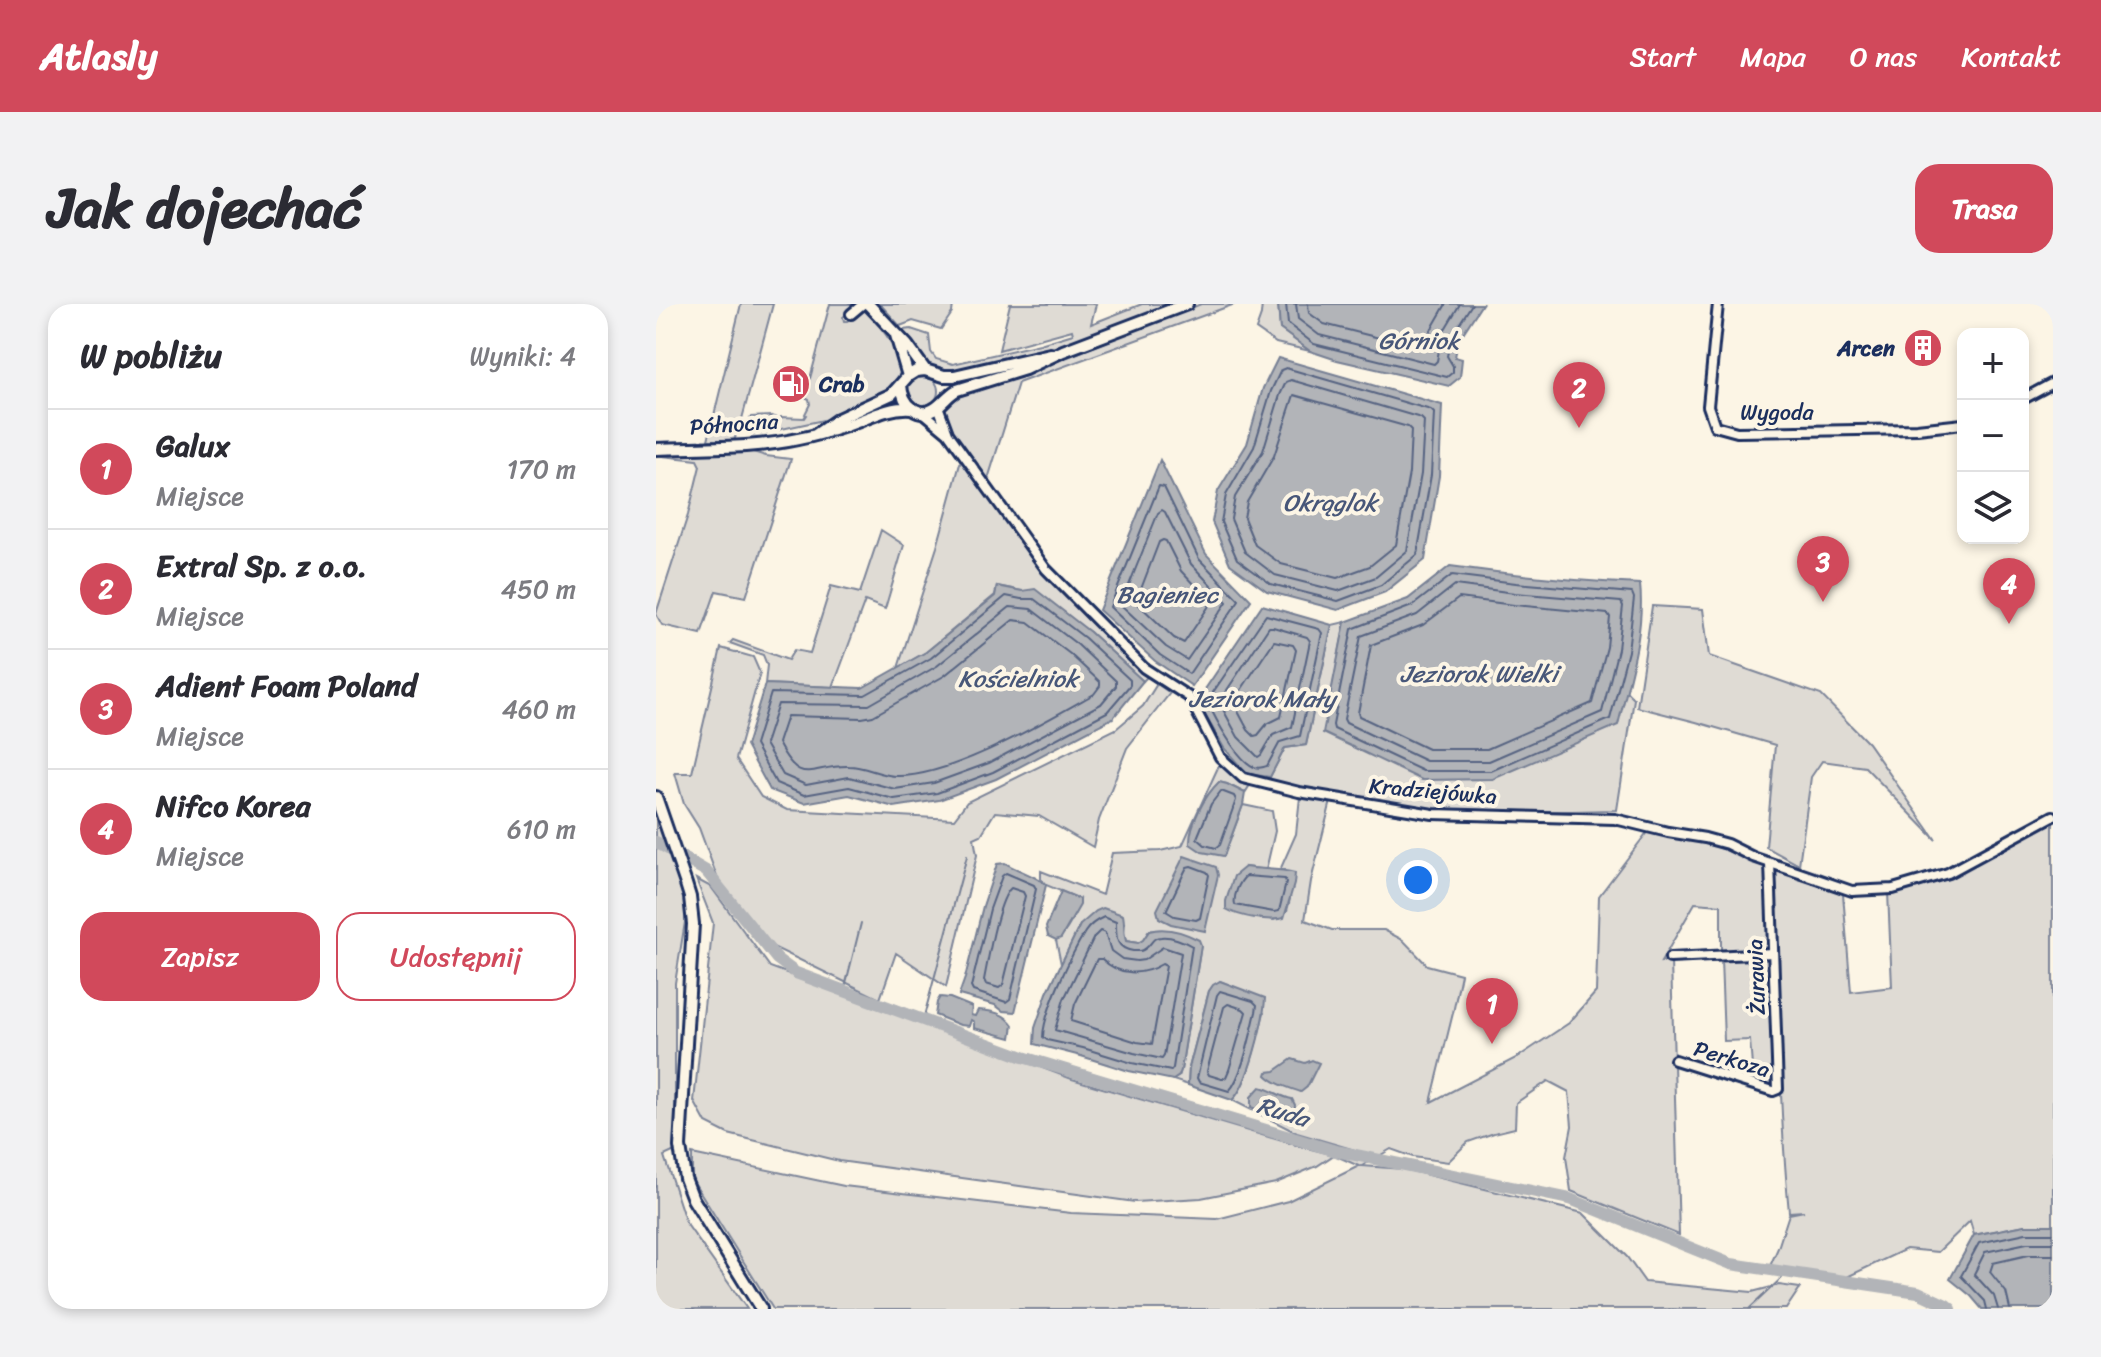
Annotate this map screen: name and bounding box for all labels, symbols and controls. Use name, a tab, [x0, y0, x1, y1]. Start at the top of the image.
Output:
text: Atlasly	[40, 23, 158, 90]
text: Start	[1629, 32, 1696, 81]
text: Mapa	[1740, 32, 1806, 81]
text: O nas	[1850, 32, 1917, 81]
text: Kontakt	[1961, 32, 2061, 81]
text: Jak dojechać	[48, 159, 361, 258]
button: Trasa	[1915, 164, 2053, 253]
water label: Górniok	[1378, 320, 1461, 362]
text: W pobliżu	[80, 326, 222, 386]
building icon: Arcen	[1902, 327, 1944, 369]
map controls	[1957, 328, 2029, 544]
button: +	[1957, 328, 2029, 400]
place label: Arcen	[1836, 329, 1895, 368]
text: Wyniki: 4	[469, 333, 576, 379]
pin: 2	[1553, 362, 1605, 428]
fuel station icon: Crab	[770, 363, 812, 405]
place label: Crab	[818, 365, 865, 404]
street label: Wygoda	[1740, 393, 1815, 432]
button: −	[1957, 400, 2029, 472]
street label: Północna	[688, 401, 781, 447]
text: Galux	[156, 419, 230, 473]
text: 1	[100, 446, 112, 492]
text: 170 m	[507, 446, 576, 492]
button: layers	[1957, 472, 2029, 544]
text: Miejsce	[156, 473, 244, 519]
water label: Okrąglok	[1283, 482, 1380, 524]
pin: 3	[1797, 536, 1849, 602]
text: Extral Sp. z o.o.	[156, 539, 367, 593]
pin: 4	[1983, 558, 2035, 624]
text: 2	[98, 566, 114, 612]
text: 450 m	[501, 566, 576, 612]
water label: Bagieniec	[1116, 574, 1220, 616]
text: Miejsce	[156, 593, 244, 639]
water label: Jeziorok Wielki	[1400, 653, 1562, 695]
water label: Kościelniok	[958, 658, 1081, 700]
text: Adient Foam Poland	[156, 659, 417, 713]
water label: Jeziorok Mały	[1189, 678, 1339, 720]
text: 3	[99, 686, 113, 732]
text: 460 m	[502, 686, 576, 732]
text: Miejsce	[156, 713, 244, 759]
street label: Kradziejówka	[1367, 766, 1499, 816]
text: Nifco Korea	[156, 779, 310, 833]
text: 4	[98, 806, 114, 852]
text: 610 m	[507, 806, 576, 852]
text: Miejsce	[156, 833, 244, 879]
your location	[1398, 860, 1438, 900]
button: Zapisz	[80, 912, 320, 1001]
button: Udostępnij	[336, 912, 576, 1001]
street label: Żurawia	[1735, 938, 1777, 1016]
pin: 1	[1466, 978, 1518, 1044]
street label: Perkoza	[1689, 1029, 1775, 1089]
water label: Ruda	[1252, 1084, 1317, 1141]

